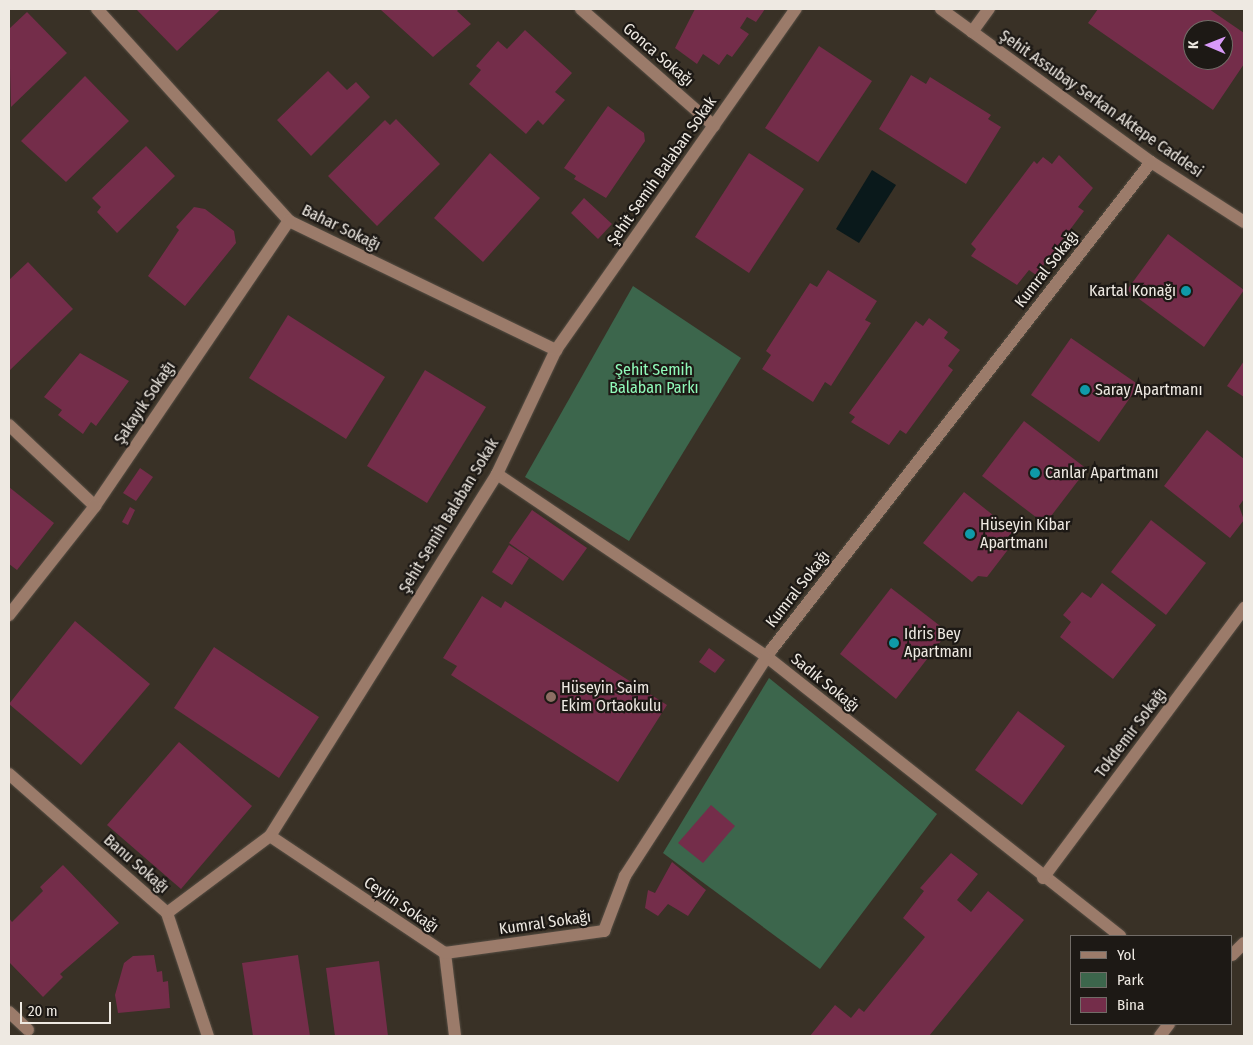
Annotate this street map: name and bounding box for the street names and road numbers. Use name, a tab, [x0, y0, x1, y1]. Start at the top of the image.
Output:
street label: Gonca Sokağı	[619, 19, 697, 91]
street label: Şehit Assubay Serkan Aktepe Caddesi	[996, 26, 1206, 182]
street label: Şehit Semih Balaban Sokak	[603, 93, 721, 249]
street label: Bahar Sokağı	[299, 201, 383, 255]
street label: Kumral Sokağı	[1011, 227, 1083, 311]
street label: Şakayık Sokağı	[110, 358, 180, 448]
street label: Şehit Semih Balaban Sokak	[395, 435, 503, 597]
street label: Kumral Sokağı	[762, 547, 834, 631]
street label: Sadık Sokağı	[787, 650, 863, 716]
street label: Tokdemir Sokağı	[1091, 684, 1171, 782]
street label: Banu Sokağı	[100, 831, 172, 897]
street label: Ceylin Sokağı	[360, 873, 442, 937]
street label: Kumral Sokağı	[498, 907, 592, 939]

